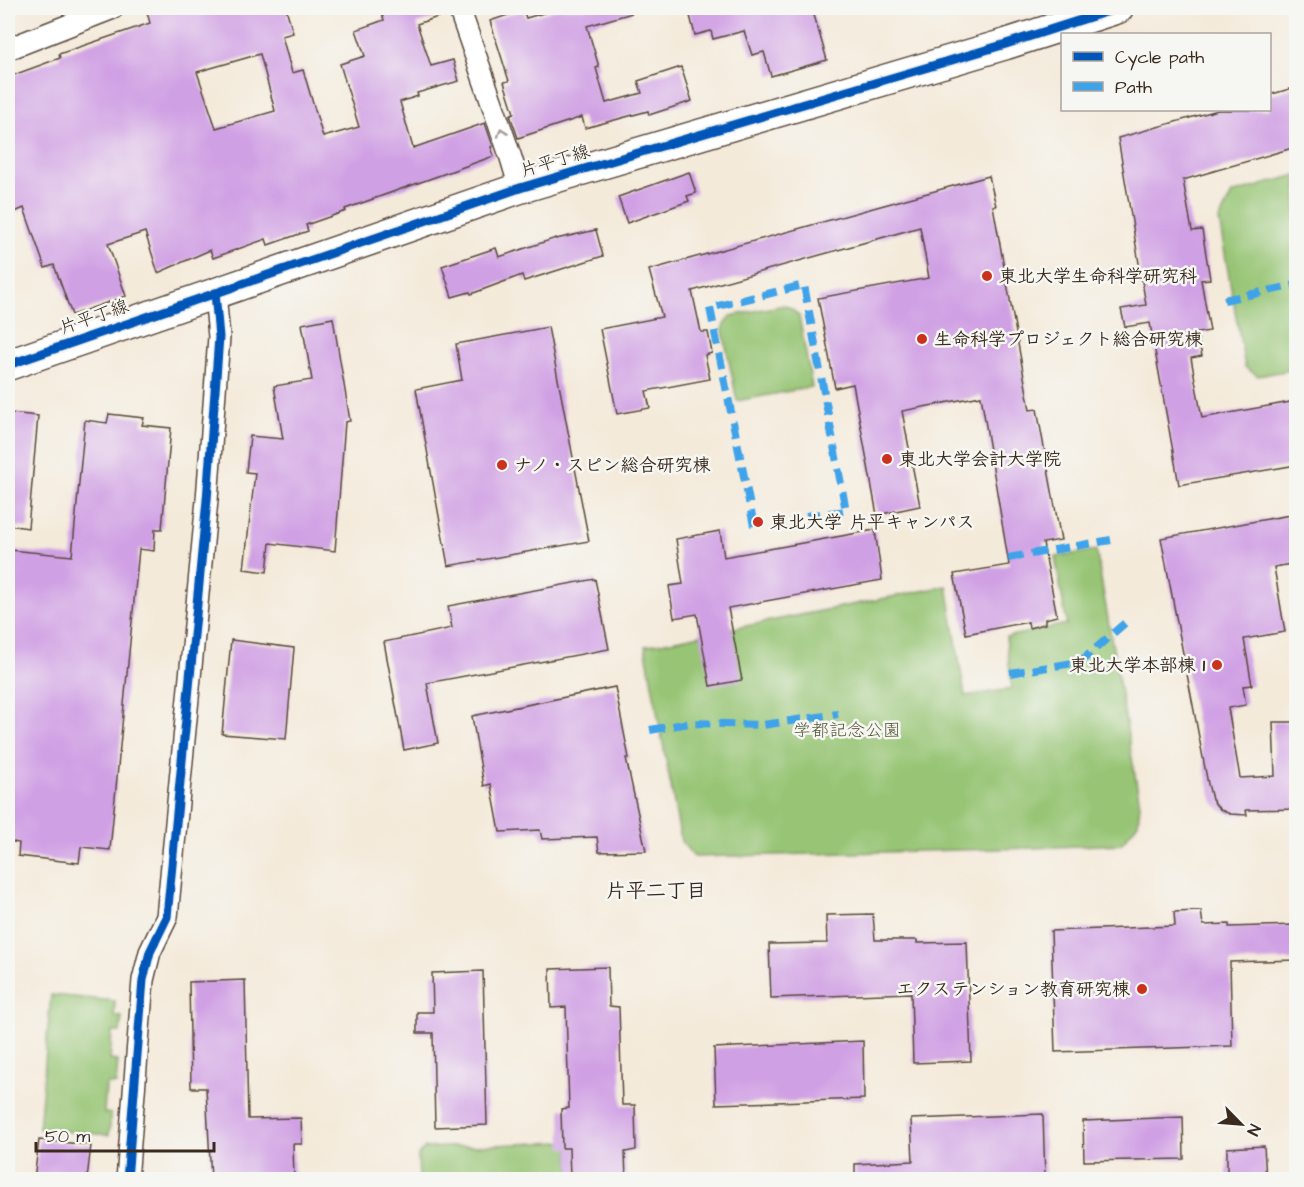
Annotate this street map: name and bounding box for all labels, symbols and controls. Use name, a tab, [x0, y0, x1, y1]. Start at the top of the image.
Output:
legend	[1061, 33, 1271, 111]
text: Cycle path	[1115, 45, 1204, 71]
text: Path	[1115, 75, 1152, 100]
one-way arrow	[497, 127, 510, 138]
street label: 片平丁線	[517, 139, 593, 183]
place label: 東北大学生命科学研究科	[999, 264, 1197, 289]
marker: 東北大学生命科学研究科	[980, 269, 994, 283]
street label: 片平丁線	[56, 293, 132, 341]
place label: 生命科学プロジェクト総合研究棟	[934, 327, 1203, 352]
marker: 生命科学プロジェクト総合研究棟	[915, 332, 929, 346]
place label: 東北大学会計大学院	[899, 447, 1061, 472]
marker: 東北大学会計大学院	[880, 452, 894, 466]
place label: ナノ・スピン総合研究棟	[514, 453, 711, 478]
marker: ナノ・スピン総合研究棟	[495, 458, 509, 472]
place label: 東北大学 片平キャンパス	[770, 510, 975, 535]
marker: 東北大学 片平キャンパス	[751, 515, 765, 529]
place label: 東北大学本部棟 1	[1069, 653, 1206, 678]
marker: 東北大学本部棟 1	[1210, 658, 1224, 672]
park label: 学都記念公園	[793, 718, 901, 743]
district label: 片平二丁目	[606, 877, 706, 905]
place label: エクステンション教育研究棟	[896, 977, 1130, 1002]
marker: エクステンション教育研究棟	[1135, 982, 1149, 996]
north arrow	[1211, 1094, 1271, 1154]
scale bar	[36, 1115, 214, 1153]
text: N	[1242, 1121, 1266, 1139]
text: 50 m	[45, 1124, 90, 1149]

